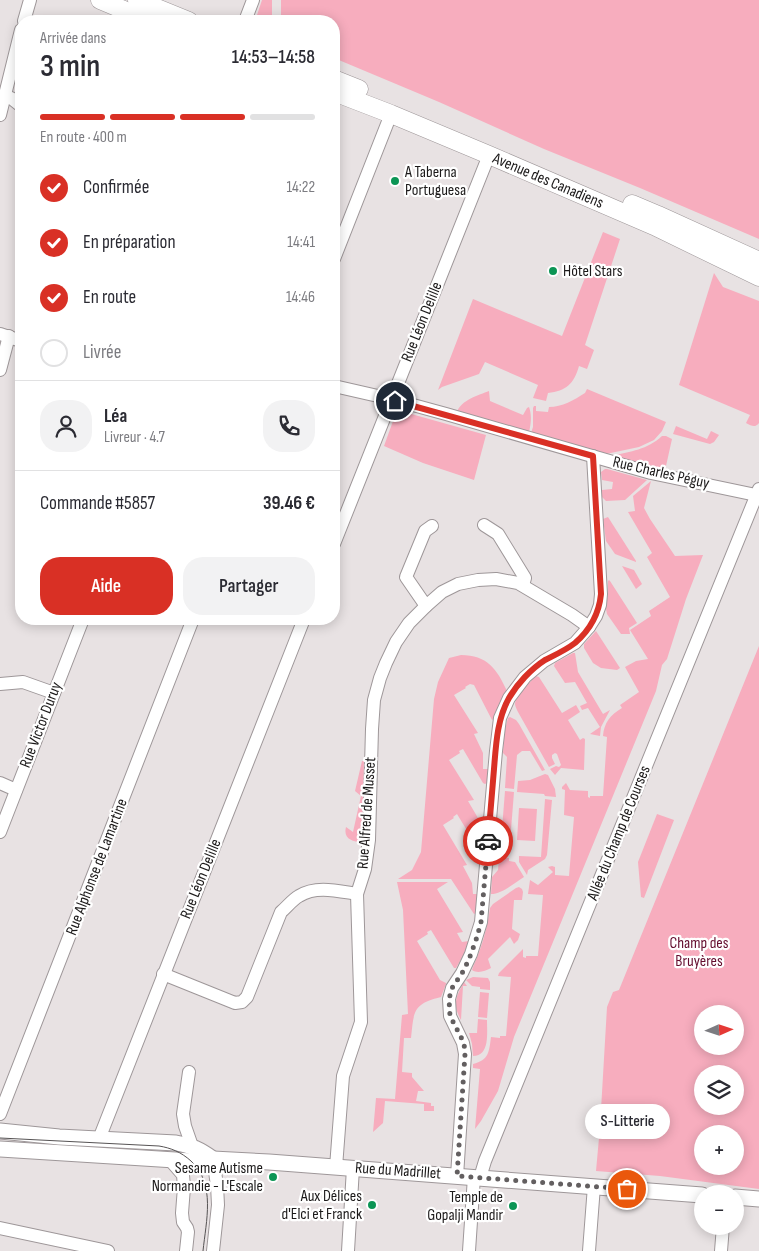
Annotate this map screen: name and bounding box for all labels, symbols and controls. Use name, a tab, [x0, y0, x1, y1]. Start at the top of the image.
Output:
text: Arrivée dans	[40, 29, 106, 48]
text: 14:53–14:58	[232, 46, 315, 69]
text: 3 min	[40, 47, 100, 86]
text: En route · 400 m	[40, 128, 127, 147]
street label: Avenue des Canadiens	[489, 149, 606, 213]
place label: A Taberna Portuguesa	[404, 163, 466, 200]
icon: check	[40, 174, 68, 202]
marker: A Taberna Portuguesa	[389, 175, 401, 187]
text: Confirmée	[83, 176, 149, 199]
text: 14:22	[286, 178, 315, 197]
icon: check	[40, 229, 68, 257]
text: En préparation	[83, 231, 176, 254]
text: 14:41	[287, 233, 315, 252]
place label: Hôtel Stars	[563, 262, 623, 281]
marker: Hôtel Stars	[547, 265, 559, 277]
street label: Rue Léon Delille	[397, 279, 447, 365]
icon: check	[40, 284, 68, 312]
text: En route	[83, 286, 136, 309]
text: 14:46	[286, 288, 315, 307]
text: Livrée	[83, 341, 121, 364]
pin	[374, 380, 416, 422]
icon: home	[381, 387, 409, 415]
button: person	[40, 400, 92, 452]
button: phone	[263, 400, 315, 452]
text: Léa	[104, 405, 127, 428]
text: Livreur · 4.7	[104, 428, 165, 447]
street label: Rue Charles Péguy	[611, 453, 711, 493]
text: Commande #5857	[40, 492, 155, 515]
text: 39.46 €	[263, 492, 315, 515]
button: Aide	[40, 557, 173, 615]
button: Partager	[183, 557, 315, 615]
street label: Rue Victor Duruy	[16, 680, 66, 770]
street label: Rue Alfred de Musset	[354, 756, 380, 870]
street label: Allée du Champ de Courses	[583, 763, 655, 904]
street label: Rue Alphonse de Lamartine	[62, 796, 132, 938]
courier	[463, 816, 513, 866]
icon: car	[474, 827, 502, 855]
street label: Rue Léon Delille	[176, 836, 226, 922]
park label: Champ des Bruyères	[669, 934, 729, 971]
north arrow	[694, 1005, 744, 1055]
map controls	[694, 1005, 744, 1235]
button: layers	[694, 1065, 744, 1115]
callout: S-Litterie	[584, 1104, 670, 1139]
text: S-Litterie	[601, 1112, 654, 1131]
button: +	[694, 1125, 744, 1175]
place label: Sesame Autisme Normandie - L'Escale	[152, 1159, 263, 1196]
street label: Rue du Madrillet	[354, 1159, 442, 1183]
pin	[606, 1168, 648, 1210]
marker: Sesame Autisme Normandie - L'Escale	[267, 1171, 279, 1183]
icon: bag	[613, 1175, 641, 1203]
button: −	[694, 1185, 744, 1235]
place label: Aux Délices d'Elci et Franck	[282, 1187, 362, 1224]
place label: Temple de Gopalji Mandir	[427, 1188, 503, 1225]
marker: Aux Délices d'Elci et Franck	[366, 1199, 378, 1211]
marker: Temple de Gopalji Mandir	[507, 1200, 519, 1212]

